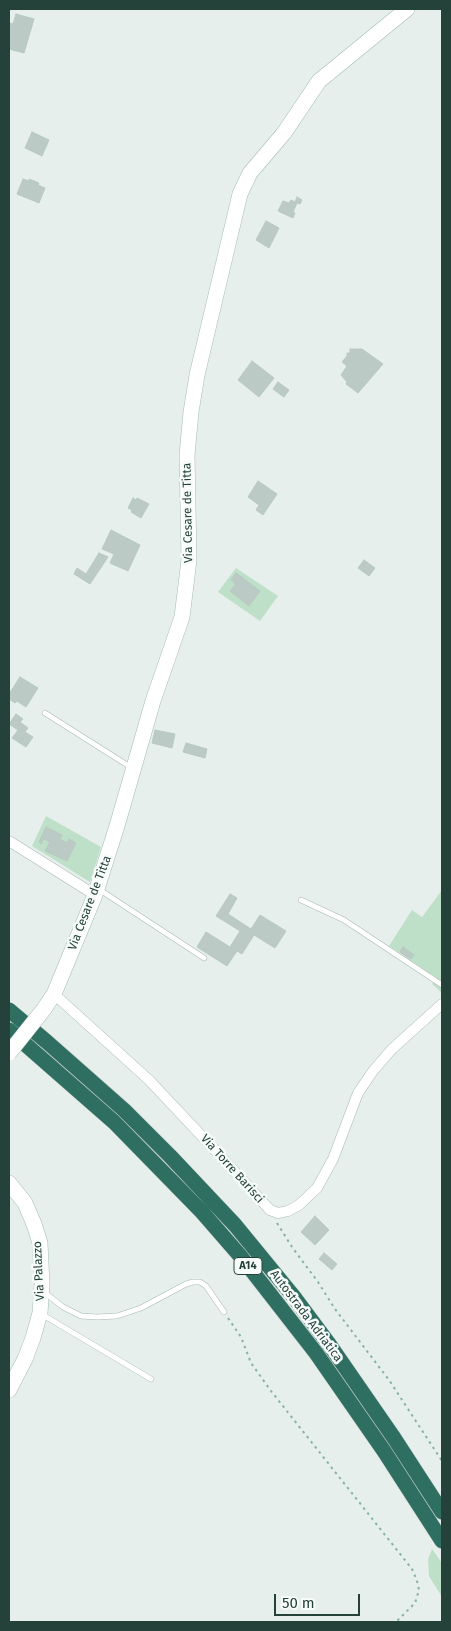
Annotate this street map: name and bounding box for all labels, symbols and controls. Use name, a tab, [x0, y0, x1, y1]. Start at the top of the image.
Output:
street label: Via Cesare de Titta	[180, 463, 196, 563]
street label: Via Cesare de Titta	[65, 854, 115, 952]
street label: Via Torre Barisci	[197, 1132, 267, 1206]
street label: Via Palazzo	[30, 1241, 48, 1301]
road number: A14	[234, 1258, 262, 1274]
street label: Autostrada Adriatica	[267, 1267, 345, 1365]
scale bar	[276, 1584, 362, 1616]
text: 50 m	[282, 1594, 315, 1612]

